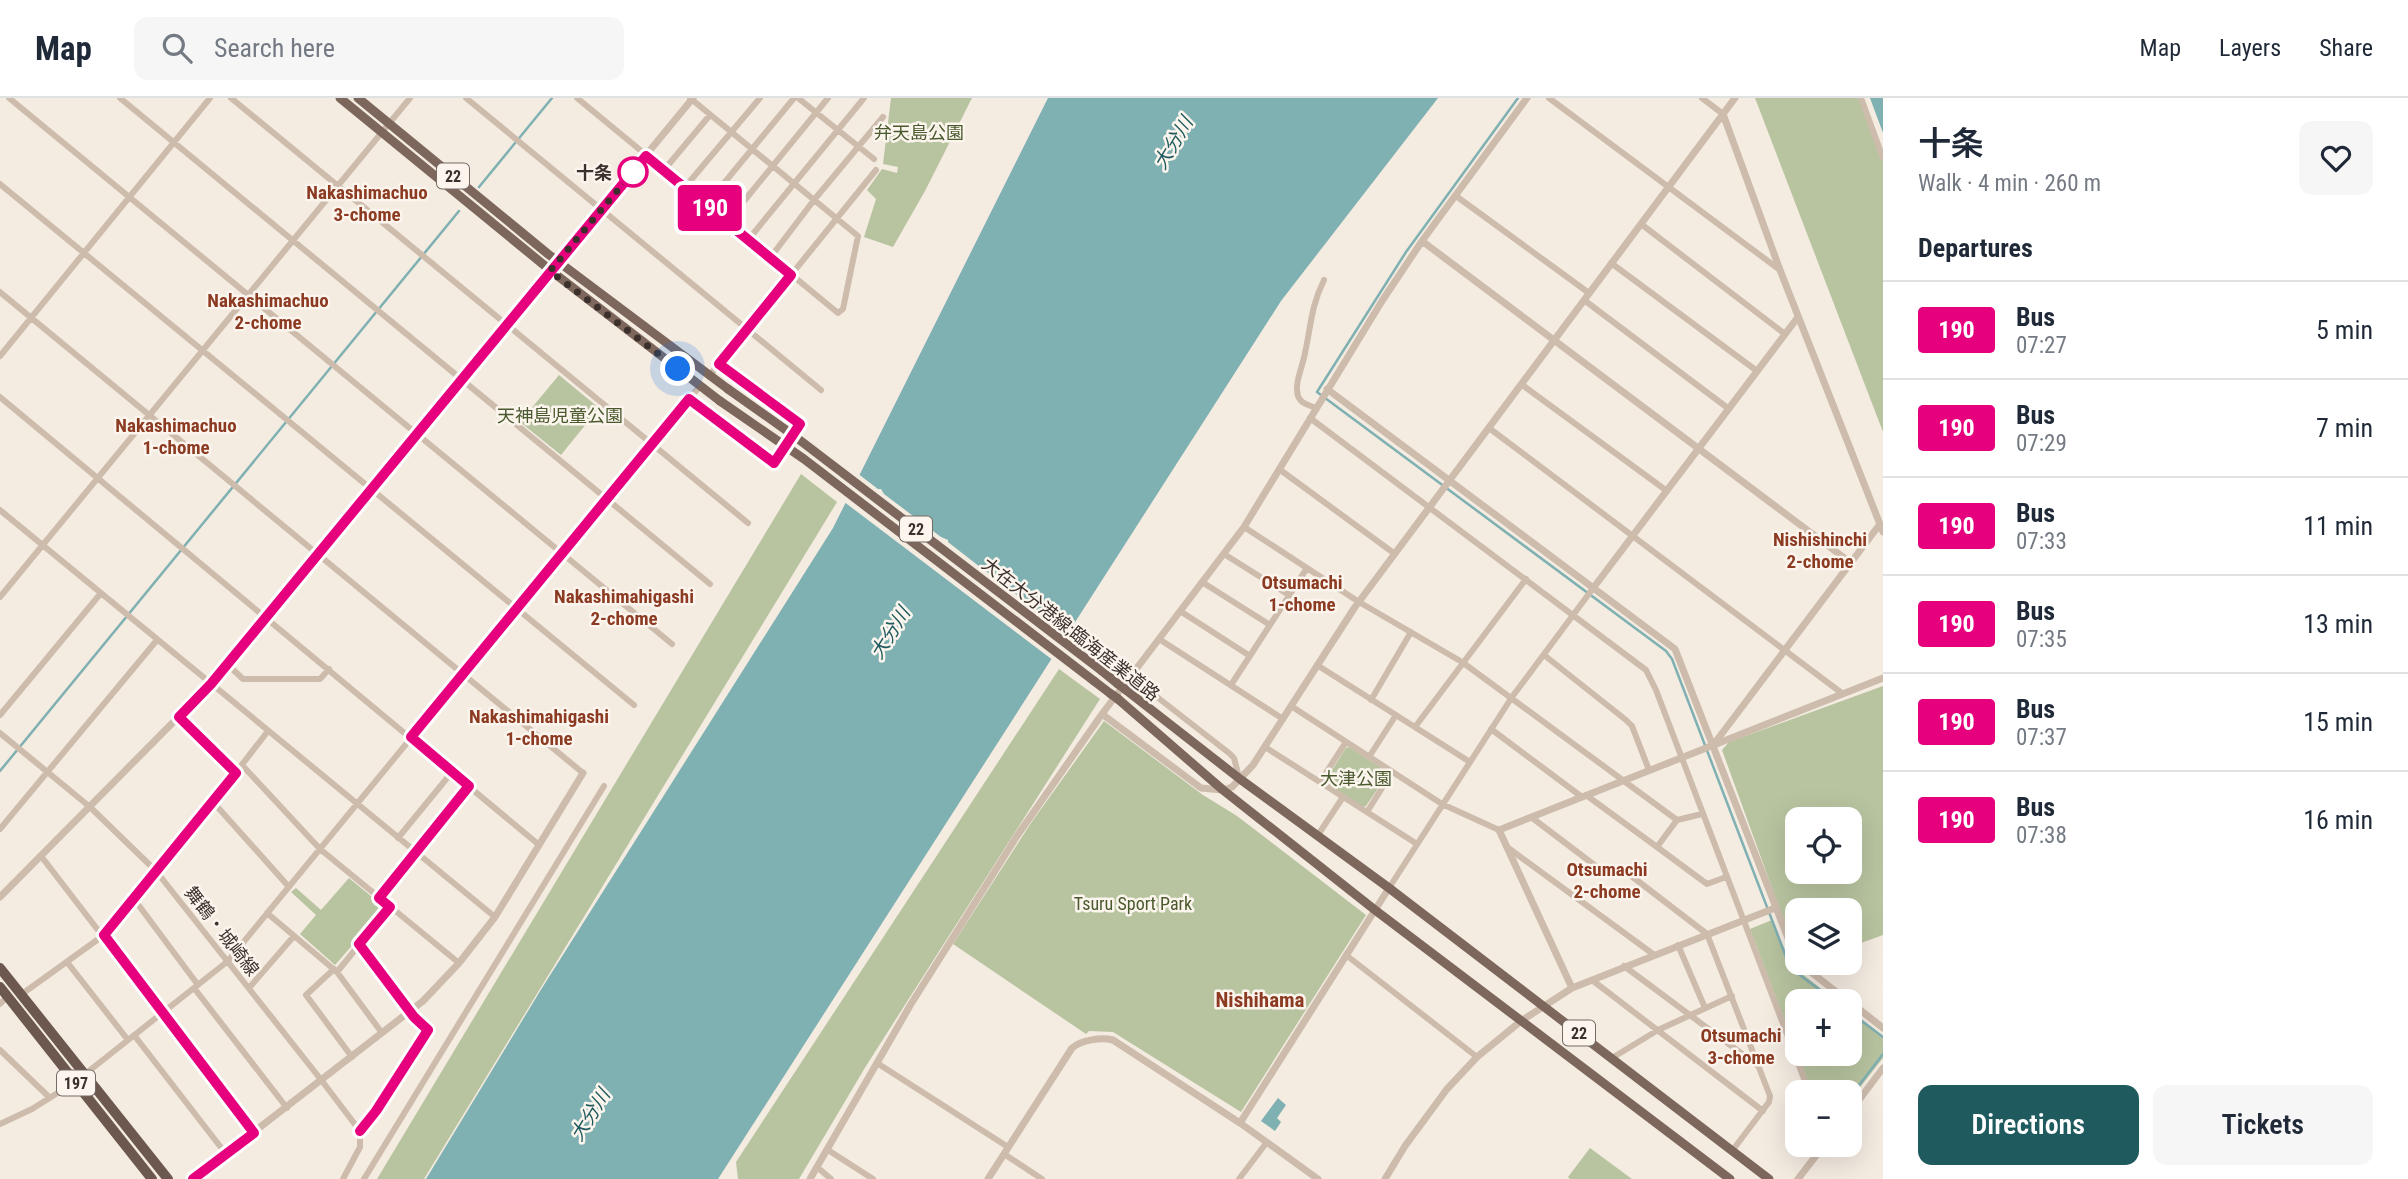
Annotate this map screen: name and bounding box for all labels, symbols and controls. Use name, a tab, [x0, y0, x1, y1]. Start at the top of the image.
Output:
search box	[134, 17, 624, 80]
text: Map	[35, 29, 92, 68]
icon: search	[158, 29, 196, 67]
text: Search here	[214, 33, 335, 63]
text: Map	[2140, 34, 2181, 62]
text: Layers	[2219, 34, 2281, 62]
text: Share	[2319, 34, 2373, 62]
water label: 大分川	[1148, 111, 1199, 173]
button: heart	[2299, 121, 2373, 195]
park label: 弁天島公園	[874, 122, 964, 143]
text: 十条	[1918, 124, 1984, 163]
marker: 十条	[618, 157, 648, 187]
place label: 十条	[576, 162, 612, 183]
road number: 22	[437, 164, 469, 188]
text: Walk · 4 min · 260 m	[1918, 170, 2101, 197]
district label: Nakashimachuo 3-chome	[306, 181, 428, 226]
line badge: 190	[670, 185, 750, 231]
text: 190	[692, 194, 728, 222]
text: Departures	[1918, 233, 2033, 263]
district label: Nakashimachuo 2-chome	[207, 289, 329, 334]
text: Bus	[2016, 302, 2055, 332]
text: 5 min	[2316, 315, 2373, 345]
text: 190	[1938, 316, 1975, 344]
text: 07:27	[2016, 332, 2067, 359]
your location	[660, 351, 695, 386]
text: Bus	[2016, 400, 2055, 430]
park label: 天神島児童公園	[497, 405, 623, 426]
text: 7 min	[2316, 413, 2373, 443]
district label: Nakashimachuo 1-chome	[115, 414, 237, 459]
text: 190	[1938, 414, 1975, 442]
text: 07:29	[2016, 430, 2067, 457]
text: Bus	[2016, 498, 2055, 528]
text: 11 min	[2303, 511, 2373, 541]
text: 190	[1938, 512, 1975, 540]
road number: 22	[900, 516, 932, 542]
district label: Nishishinchi 2-chome	[1773, 528, 1867, 573]
text: 07:33	[2016, 528, 2067, 555]
street label: 大在大分港線;臨海産業道路	[978, 553, 1164, 705]
district label: Otsumachi 1-chome	[1261, 571, 1343, 616]
district label: Nakashimahigashi 2-chome	[554, 585, 694, 630]
text: Bus	[2016, 596, 2055, 626]
water label: 大分川	[865, 601, 916, 663]
text: 13 min	[2303, 609, 2373, 639]
text: 190	[1938, 610, 1975, 638]
text: 07:35	[2016, 626, 2067, 653]
text: Bus	[2016, 694, 2055, 724]
district label: Nakashimahigashi 1-chome	[469, 705, 609, 750]
text: 15 min	[2303, 707, 2373, 737]
text: 190	[1938, 708, 1975, 736]
text: 07:37	[2016, 724, 2067, 751]
park label: 大津公園	[1320, 768, 1392, 789]
text: Bus	[2016, 792, 2055, 822]
text: 16 min	[2303, 805, 2373, 835]
text: 190	[1938, 806, 1975, 834]
map controls	[1785, 807, 1862, 1157]
button: locate	[1785, 807, 1862, 884]
text: 07:38	[2016, 822, 2067, 849]
district label: Otsumachi 2-chome	[1566, 858, 1648, 903]
street label: 舞鶴・城崎線	[180, 882, 264, 980]
park label: Tsuru Sport Park	[1074, 893, 1192, 914]
button: layers	[1785, 898, 1862, 975]
district label: Nishihama	[1215, 988, 1305, 1012]
button: +	[1785, 989, 1862, 1066]
road number: 22	[1563, 1021, 1595, 1046]
district label: Otsumachi 3-chome	[1700, 1024, 1782, 1069]
road number: 197	[57, 1071, 95, 1096]
button: −	[1785, 1080, 1862, 1157]
water label: 大分川	[565, 1083, 616, 1145]
button: Directions	[1918, 1085, 2139, 1165]
button: Tickets	[2153, 1085, 2373, 1165]

